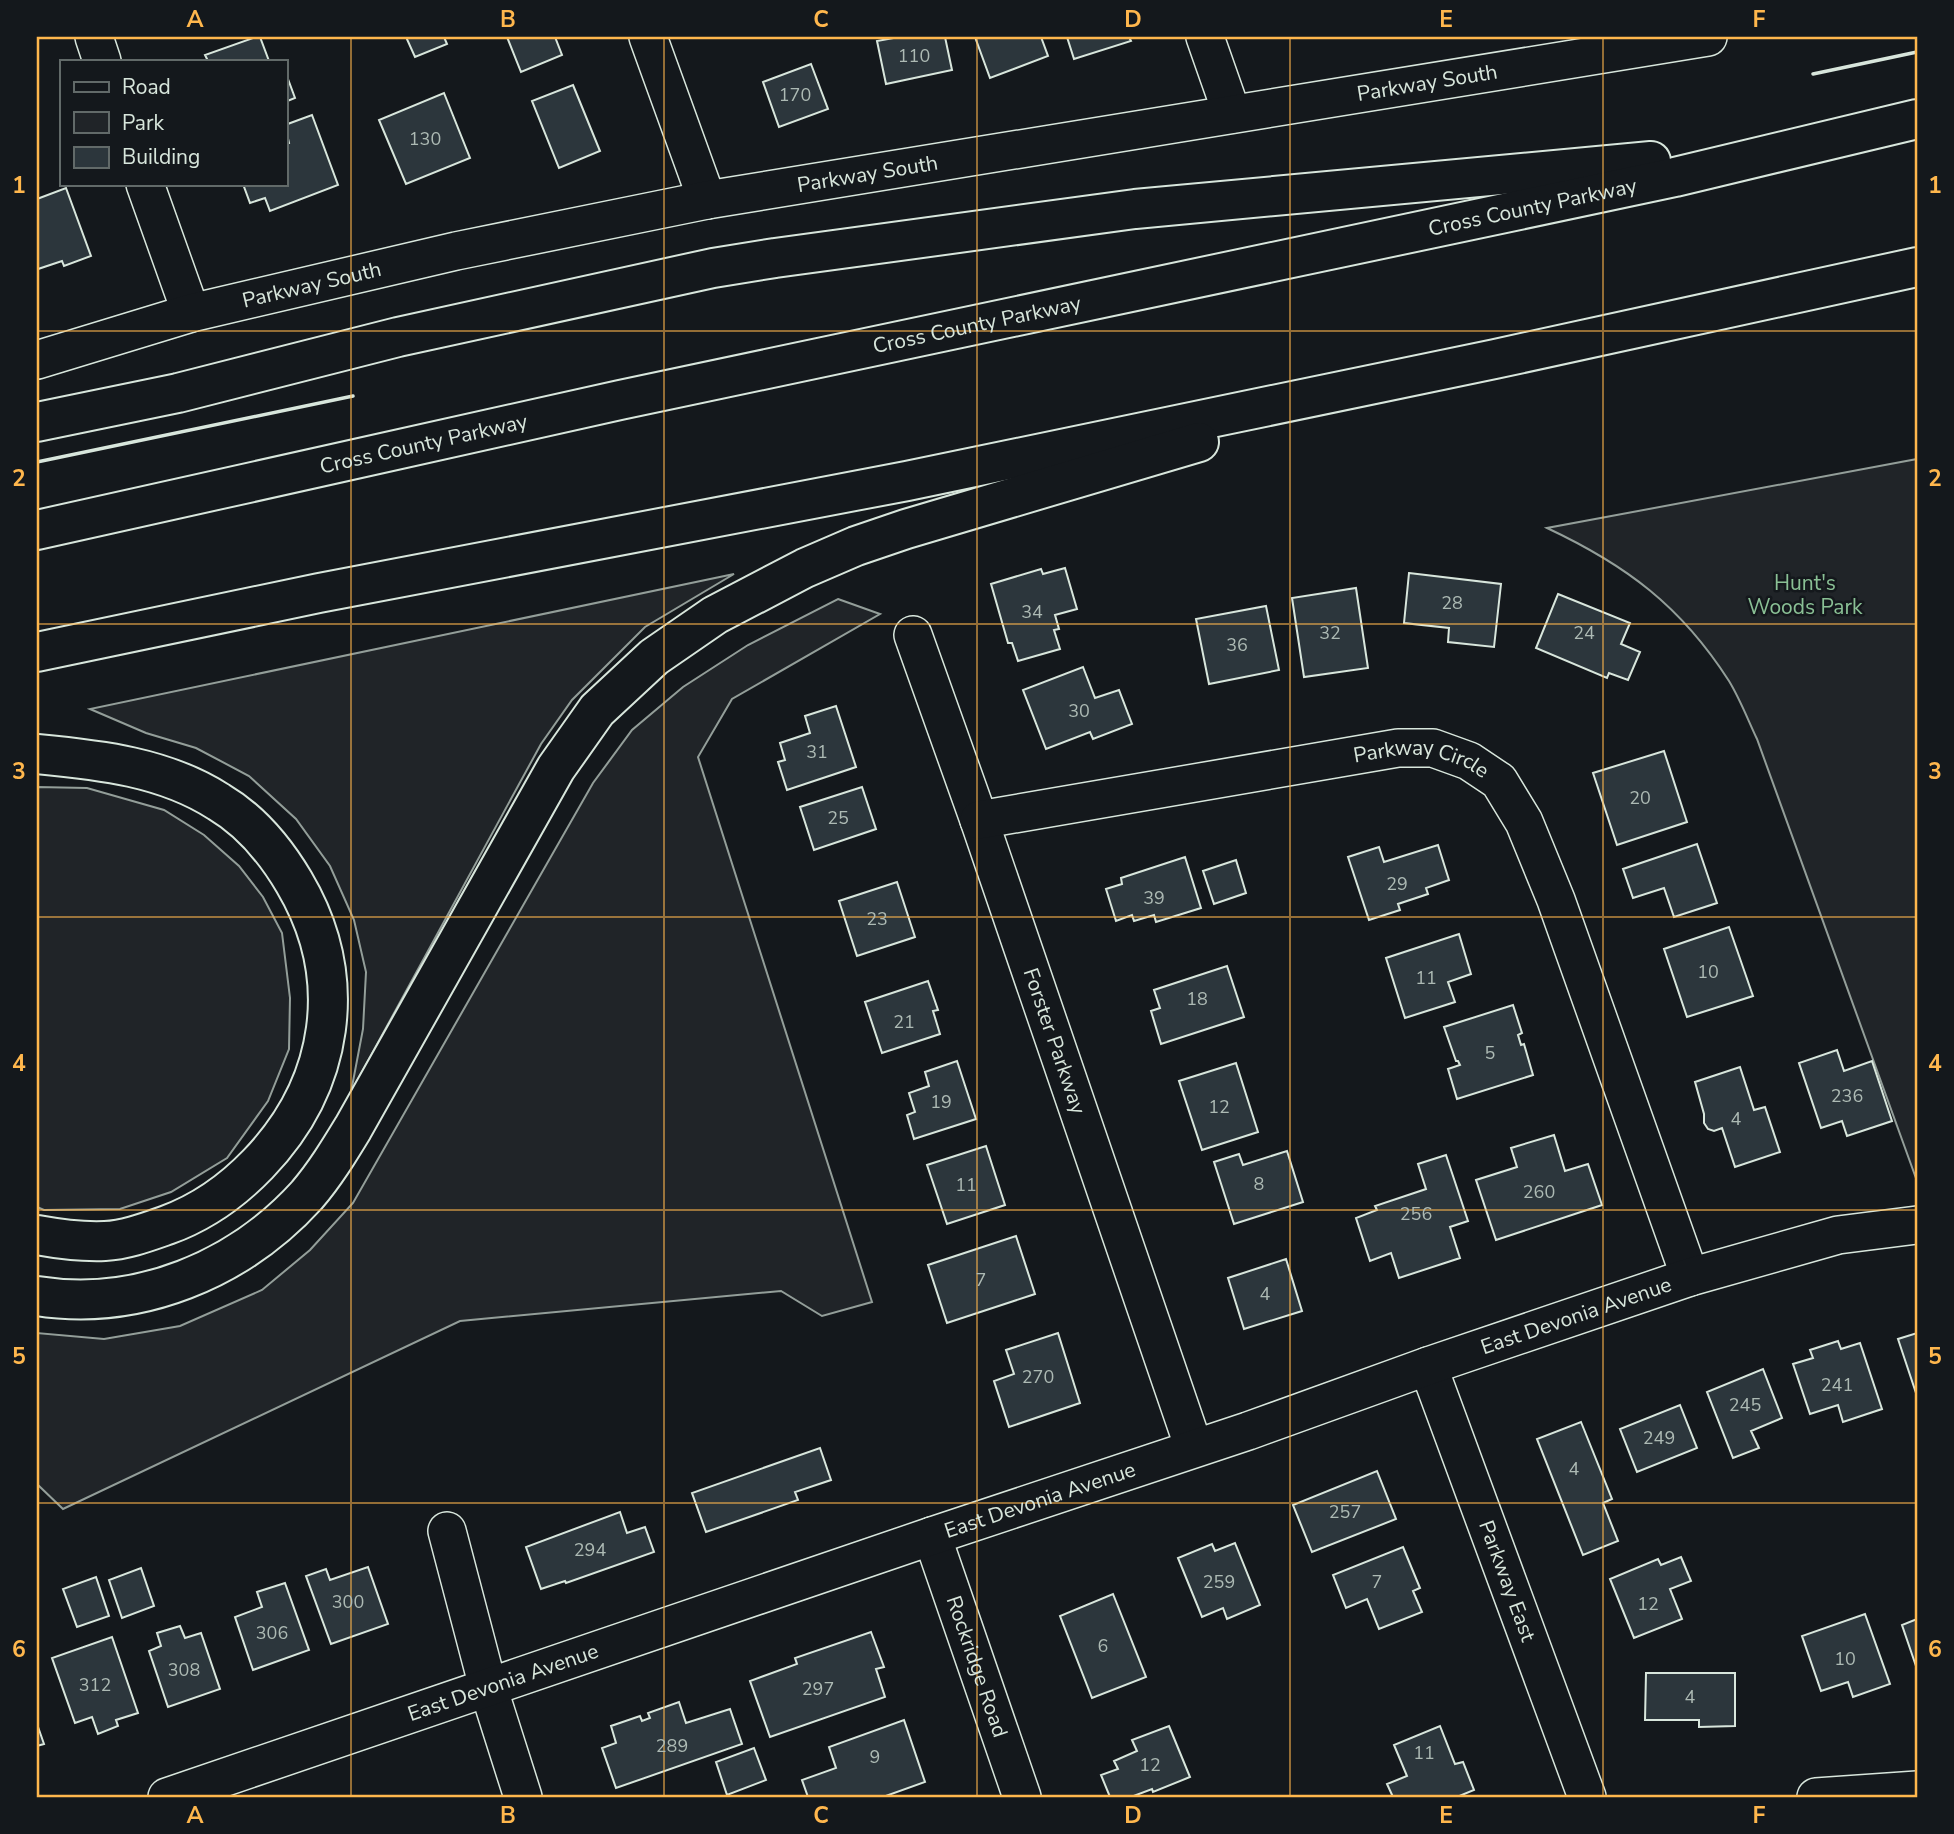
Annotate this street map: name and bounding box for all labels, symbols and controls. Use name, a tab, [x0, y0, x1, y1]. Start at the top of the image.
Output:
text: A	[186, 4, 204, 35]
text: B	[500, 4, 516, 35]
text: C	[813, 4, 829, 35]
text: D	[1124, 4, 1142, 35]
text: E	[1439, 4, 1453, 35]
text: F	[1753, 4, 1766, 35]
house number: 110	[898, 44, 930, 68]
street label: Parkway South	[1355, 57, 1500, 108]
legend	[60, 60, 287, 186]
text: Road	[122, 73, 171, 101]
house number: 170	[779, 83, 811, 107]
text: Park	[122, 109, 164, 137]
house number: 130	[409, 127, 441, 151]
text: Building	[122, 143, 200, 171]
street label: Parkway South	[795, 149, 940, 199]
text: 1	[12, 170, 26, 201]
text: 1	[1928, 170, 1942, 201]
street label: Cross County Parkway	[1426, 171, 1639, 243]
street label: Parkway South	[239, 255, 384, 315]
street label: Cross County Parkway	[870, 289, 1084, 360]
street label: Cross County Parkway	[317, 407, 530, 481]
text: 2	[12, 463, 26, 494]
text: 2	[1928, 463, 1942, 494]
park label: Hunt's Woods Park	[1748, 569, 1863, 621]
house number: 28	[1441, 591, 1463, 615]
house number: 34	[1021, 600, 1043, 624]
house number: 32	[1319, 621, 1341, 645]
house number: 24	[1573, 621, 1595, 645]
house number: 36	[1226, 633, 1248, 657]
house number: 30	[1068, 699, 1090, 723]
street label: Parkway Circle	[1351, 734, 1495, 785]
house number: 31	[806, 740, 828, 764]
text: 3	[12, 756, 26, 787]
text: 3	[1928, 756, 1942, 787]
house number: 20	[1629, 786, 1651, 810]
house number: 25	[827, 806, 849, 830]
house number: 29	[1386, 872, 1408, 896]
house number: 39	[1143, 886, 1165, 910]
house number: 23	[866, 907, 888, 931]
house number: 10	[1697, 960, 1719, 984]
street label: Forster Parkway	[1017, 964, 1093, 1118]
house number: 11	[1415, 966, 1437, 990]
house number: 18	[1186, 987, 1208, 1011]
house number: 21	[893, 1010, 915, 1034]
house number: 5	[1485, 1041, 1495, 1065]
text: 4	[12, 1048, 26, 1079]
text: 4	[1928, 1048, 1942, 1079]
house number: 236	[1831, 1084, 1863, 1108]
house number: 19	[930, 1090, 952, 1114]
house number: 12	[1208, 1095, 1230, 1119]
house number: 4	[1731, 1107, 1742, 1131]
house number: 8	[1254, 1172, 1264, 1196]
house number: 11	[955, 1173, 977, 1197]
house number: 260	[1523, 1180, 1555, 1204]
house number: 256	[1400, 1202, 1432, 1226]
house number: 7	[976, 1268, 986, 1292]
street label: East Devonia Avenue	[1477, 1270, 1675, 1361]
house number: 4	[1260, 1282, 1271, 1306]
text: 5	[12, 1341, 26, 1372]
text: 5	[1928, 1341, 1942, 1372]
house number: 270	[1022, 1365, 1054, 1389]
house number: 241	[1821, 1373, 1853, 1397]
house number: 245	[1729, 1393, 1761, 1417]
house number: 249	[1643, 1426, 1675, 1450]
street label: East Devonia Avenue	[941, 1455, 1139, 1545]
house number: 4	[1569, 1457, 1580, 1481]
house number: 257	[1329, 1500, 1361, 1524]
street label: Parkway East	[1472, 1516, 1543, 1646]
house number: 294	[574, 1538, 606, 1562]
house number: 259	[1203, 1570, 1235, 1594]
house number: 7	[1372, 1570, 1382, 1594]
house number: 300	[332, 1590, 364, 1614]
street label: Rockridge Road	[940, 1592, 1014, 1741]
house number: 12	[1637, 1592, 1659, 1616]
house number: 306	[256, 1621, 288, 1645]
text: 6	[12, 1634, 26, 1665]
house number: 6	[1098, 1634, 1108, 1658]
text: 6	[1928, 1634, 1942, 1665]
street label: East Devonia Avenue	[404, 1637, 602, 1728]
house number: 10	[1834, 1647, 1856, 1671]
house number: 308	[168, 1658, 200, 1682]
house number: 312	[79, 1673, 111, 1697]
house number: 297	[802, 1677, 834, 1701]
house number: 4	[1685, 1685, 1696, 1709]
house number: 289	[656, 1734, 688, 1758]
house number: 11	[1413, 1741, 1435, 1765]
house number: 9	[870, 1745, 880, 1769]
house number: 12	[1139, 1753, 1161, 1777]
text: A	[186, 1800, 204, 1831]
text: B	[500, 1800, 516, 1831]
text: C	[813, 1800, 829, 1831]
text: D	[1124, 1800, 1142, 1831]
text: E	[1439, 1800, 1453, 1831]
text: F	[1753, 1800, 1766, 1831]

